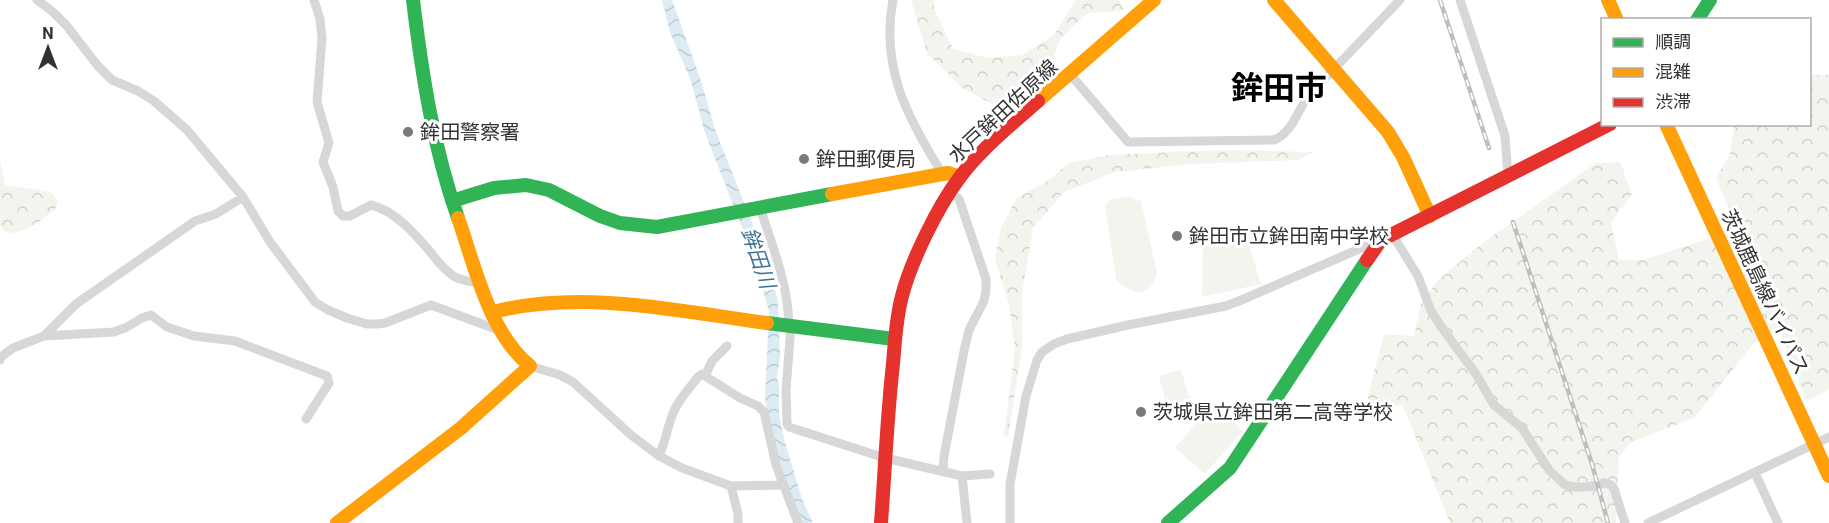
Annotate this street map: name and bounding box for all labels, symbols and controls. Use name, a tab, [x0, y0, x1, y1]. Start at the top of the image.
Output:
north arrow	[18, 18, 78, 78]
legend	[1601, 18, 1811, 126]
text: N	[42, 24, 54, 43]
text: 順調	[1655, 31, 1691, 52]
street label: 水戸鉾田佐原線	[944, 54, 1062, 168]
text: 混雑	[1655, 61, 1691, 82]
district label: 鉾田市	[1231, 69, 1327, 107]
text: 渋滞	[1655, 91, 1691, 112]
place label: 鉾田警察署	[420, 120, 520, 144]
marker: 鉾田警察署	[401, 125, 415, 139]
place label: 鉾田郵便局	[816, 147, 916, 171]
marker: 鉾田郵便局	[797, 152, 811, 166]
street label: 茨城鹿島線バイパス	[1716, 206, 1814, 378]
water label: 鉾田川	[736, 224, 780, 294]
place label: 鉾田市立鉾田南中学校	[1189, 224, 1389, 248]
marker: 鉾田市立鉾田南中学校	[1170, 229, 1184, 243]
place label: 茨城県立鉾田第二高等学校	[1153, 400, 1393, 424]
marker: 茨城県立鉾田第二高等学校	[1134, 405, 1148, 419]

